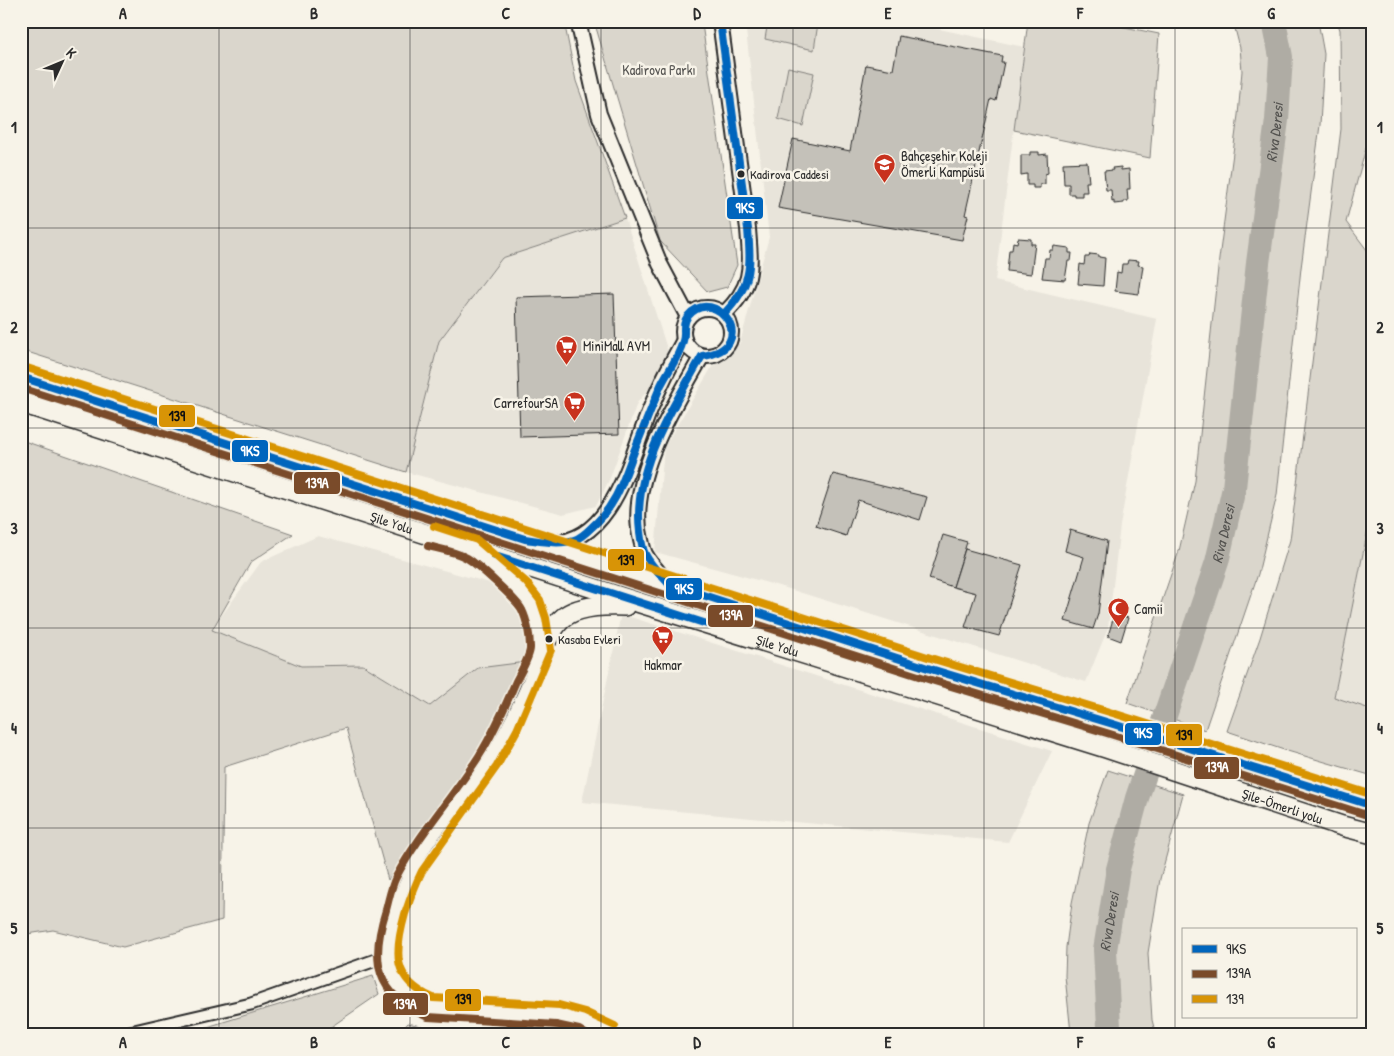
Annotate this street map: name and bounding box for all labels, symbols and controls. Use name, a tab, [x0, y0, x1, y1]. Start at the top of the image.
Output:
text: A	[119, 2, 127, 24]
text: B	[310, 2, 318, 24]
text: C	[502, 2, 511, 24]
text: D	[693, 2, 701, 24]
text: E	[884, 2, 892, 24]
text: F	[1076, 2, 1084, 24]
text: G	[1267, 2, 1275, 24]
north arrow	[38, 38, 88, 88]
text: K	[62, 43, 82, 62]
park label: Kadirova Parkı	[622, 60, 696, 79]
water label: Riva Deresi	[1261, 100, 1288, 163]
text: 1	[11, 116, 17, 138]
text: 1	[1377, 116, 1383, 138]
place label: Bahçeşehir Koleji Ömerli Kampüsü	[901, 146, 988, 182]
school or university icon: Bahçeşehir Koleji Ömerli Kampüsü	[873, 152, 897, 183]
place label: Kadirova Caddesi	[750, 165, 829, 183]
marker: Kadirova Caddesi	[736, 169, 746, 179]
line badge: 9KS	[726, 196, 764, 220]
text: 9KS	[736, 198, 755, 217]
text: 2	[10, 316, 18, 338]
text: 2	[1376, 316, 1384, 338]
supermarket icon: MiniMall AVM	[555, 334, 579, 365]
place label: MiniMall AVM	[583, 336, 650, 355]
supermarket icon: CarrefourSA	[562, 391, 586, 422]
place label: CarrefourSA	[494, 393, 558, 412]
line badge: 139	[158, 404, 196, 428]
text: 139	[169, 406, 186, 425]
line badge: 9KS	[231, 439, 269, 463]
text: 9KS	[241, 441, 260, 460]
line badge: 139A	[293, 471, 341, 495]
text: 139A	[305, 473, 329, 492]
water label: Riva Deresi	[1206, 501, 1240, 565]
street label: Şile Yolu	[368, 507, 415, 538]
text: 3	[10, 517, 18, 539]
text: 3	[1376, 517, 1384, 539]
line badge: 139	[607, 548, 645, 572]
text: 139	[618, 550, 635, 569]
line badge: 9KS	[665, 577, 703, 601]
text: 9KS	[675, 579, 694, 598]
mosque icon: Camii	[1106, 597, 1130, 628]
place label: Camii	[1134, 599, 1163, 618]
line badge: 139A	[707, 604, 754, 628]
text: 139A	[719, 605, 743, 624]
supermarket icon: Hakmar	[651, 625, 675, 656]
place label: Kasaba Evleri	[558, 630, 621, 648]
street label: Şile Yolu	[754, 630, 801, 661]
marker: Kasaba Evleri	[544, 634, 554, 644]
place label: Hakmar	[644, 655, 683, 674]
text: 4	[11, 717, 17, 739]
text: 4	[1377, 717, 1383, 739]
line badge: 9KS	[1124, 722, 1162, 746]
text: 9KS	[1134, 723, 1153, 742]
line badge: 139	[1165, 723, 1203, 747]
text: 139	[1176, 725, 1193, 744]
line badge: 139A	[1193, 756, 1240, 780]
text: 139A	[1205, 757, 1229, 776]
street label: Şile-Ömerli yolu	[1240, 784, 1326, 828]
water label: Riva Deresi	[1094, 889, 1124, 953]
text: 5	[11, 917, 18, 939]
text: 5	[1377, 917, 1384, 939]
legend	[1182, 928, 1356, 1018]
text: 9KS	[1226, 938, 1246, 959]
text: 139A	[1226, 962, 1252, 983]
line badge: 139	[444, 988, 482, 1012]
text: 139	[1226, 988, 1244, 1009]
text: 139	[455, 989, 472, 1008]
line badge: 139A	[382, 992, 429, 1016]
text: 139A	[393, 994, 417, 1013]
text: A	[119, 1031, 127, 1053]
text: B	[310, 1031, 318, 1053]
text: C	[502, 1031, 511, 1053]
text: D	[693, 1031, 701, 1053]
text: E	[884, 1031, 892, 1053]
text: F	[1076, 1031, 1084, 1053]
text: G	[1267, 1031, 1275, 1053]

